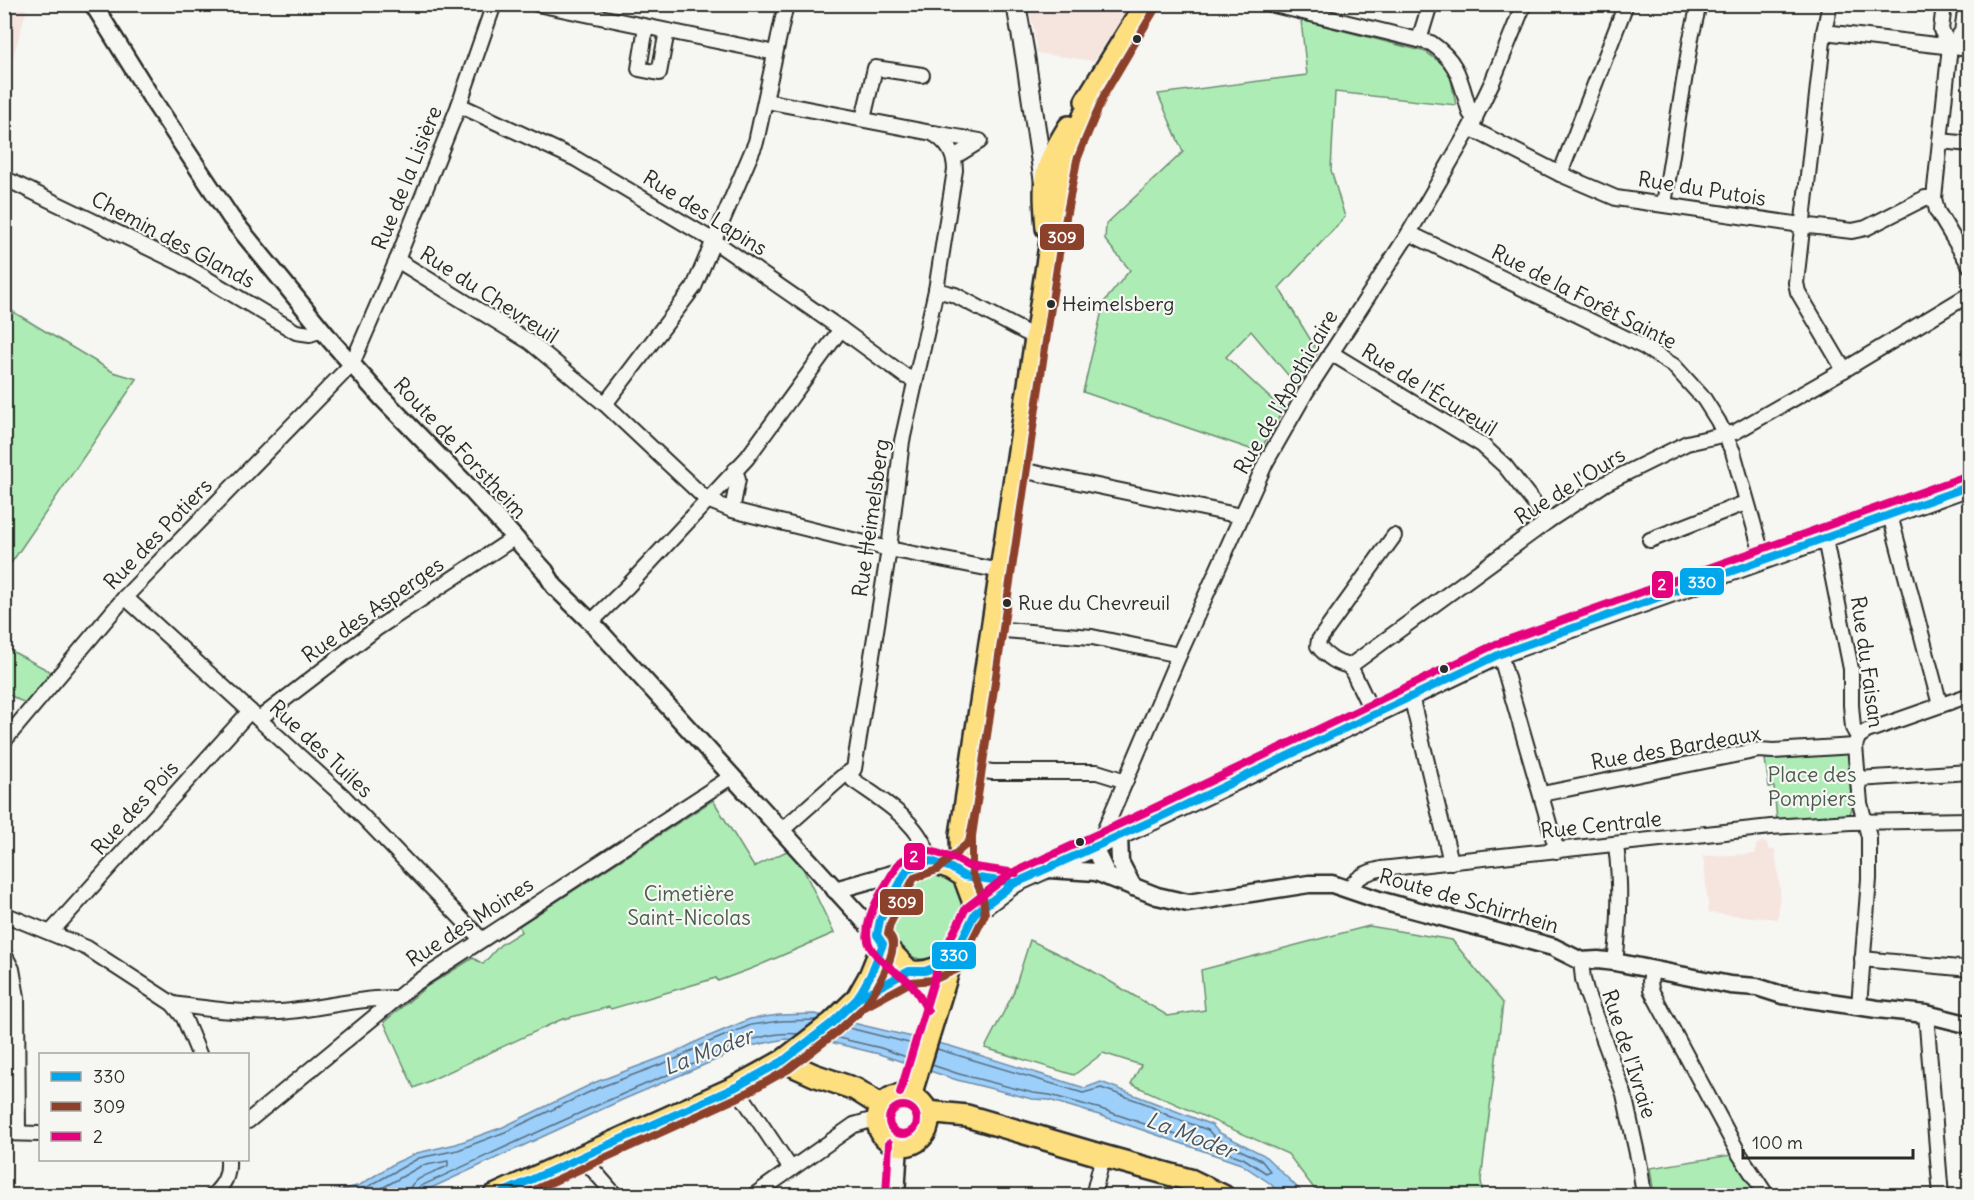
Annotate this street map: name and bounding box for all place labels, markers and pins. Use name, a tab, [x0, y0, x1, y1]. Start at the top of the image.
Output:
unlabelled marker	[1131, 33, 1143, 45]
place label: Heimelsberg	[1062, 291, 1174, 316]
marker: Heimelsberg	[1045, 298, 1057, 310]
place label: Rue du Chevreuil	[1018, 590, 1170, 615]
marker: Rue du Chevreuil	[1001, 597, 1013, 609]
unlabelled marker	[1438, 663, 1450, 675]
unlabelled marker	[1074, 836, 1086, 848]

